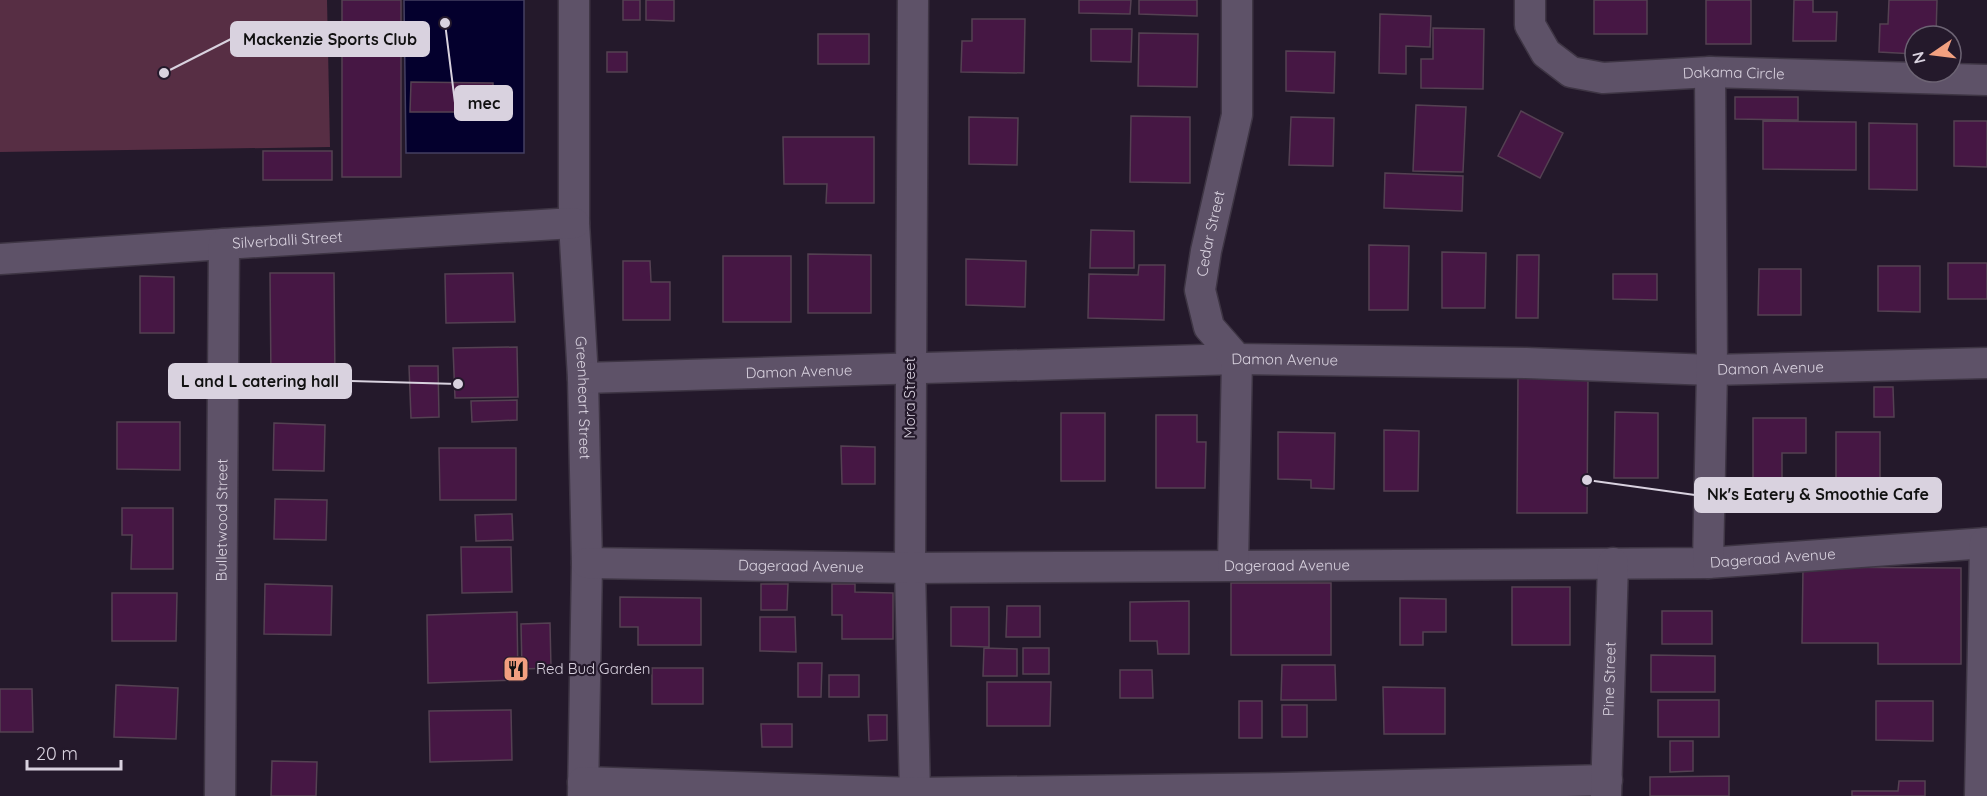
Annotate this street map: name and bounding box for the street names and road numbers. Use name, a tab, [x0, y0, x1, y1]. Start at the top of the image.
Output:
street label: Dakama Circle	[1682, 62, 1785, 83]
street label: Cedar Street	[1192, 189, 1228, 278]
street label: Silverballi Street	[232, 227, 343, 252]
street label: Greenheart Street	[572, 335, 595, 460]
street label: Damon Avenue	[1231, 349, 1338, 369]
street label: Mora Street	[900, 357, 919, 439]
street label: Damon Avenue	[1717, 357, 1824, 379]
street label: Damon Avenue	[745, 360, 853, 382]
street label: Bulletwood Street	[212, 458, 231, 582]
street label: Dageraad Avenue	[1709, 544, 1836, 572]
street label: Dageraad Avenue	[738, 555, 864, 576]
street label: Dageraad Avenue	[1224, 555, 1350, 575]
street label: Pine Street	[1598, 642, 1620, 717]

